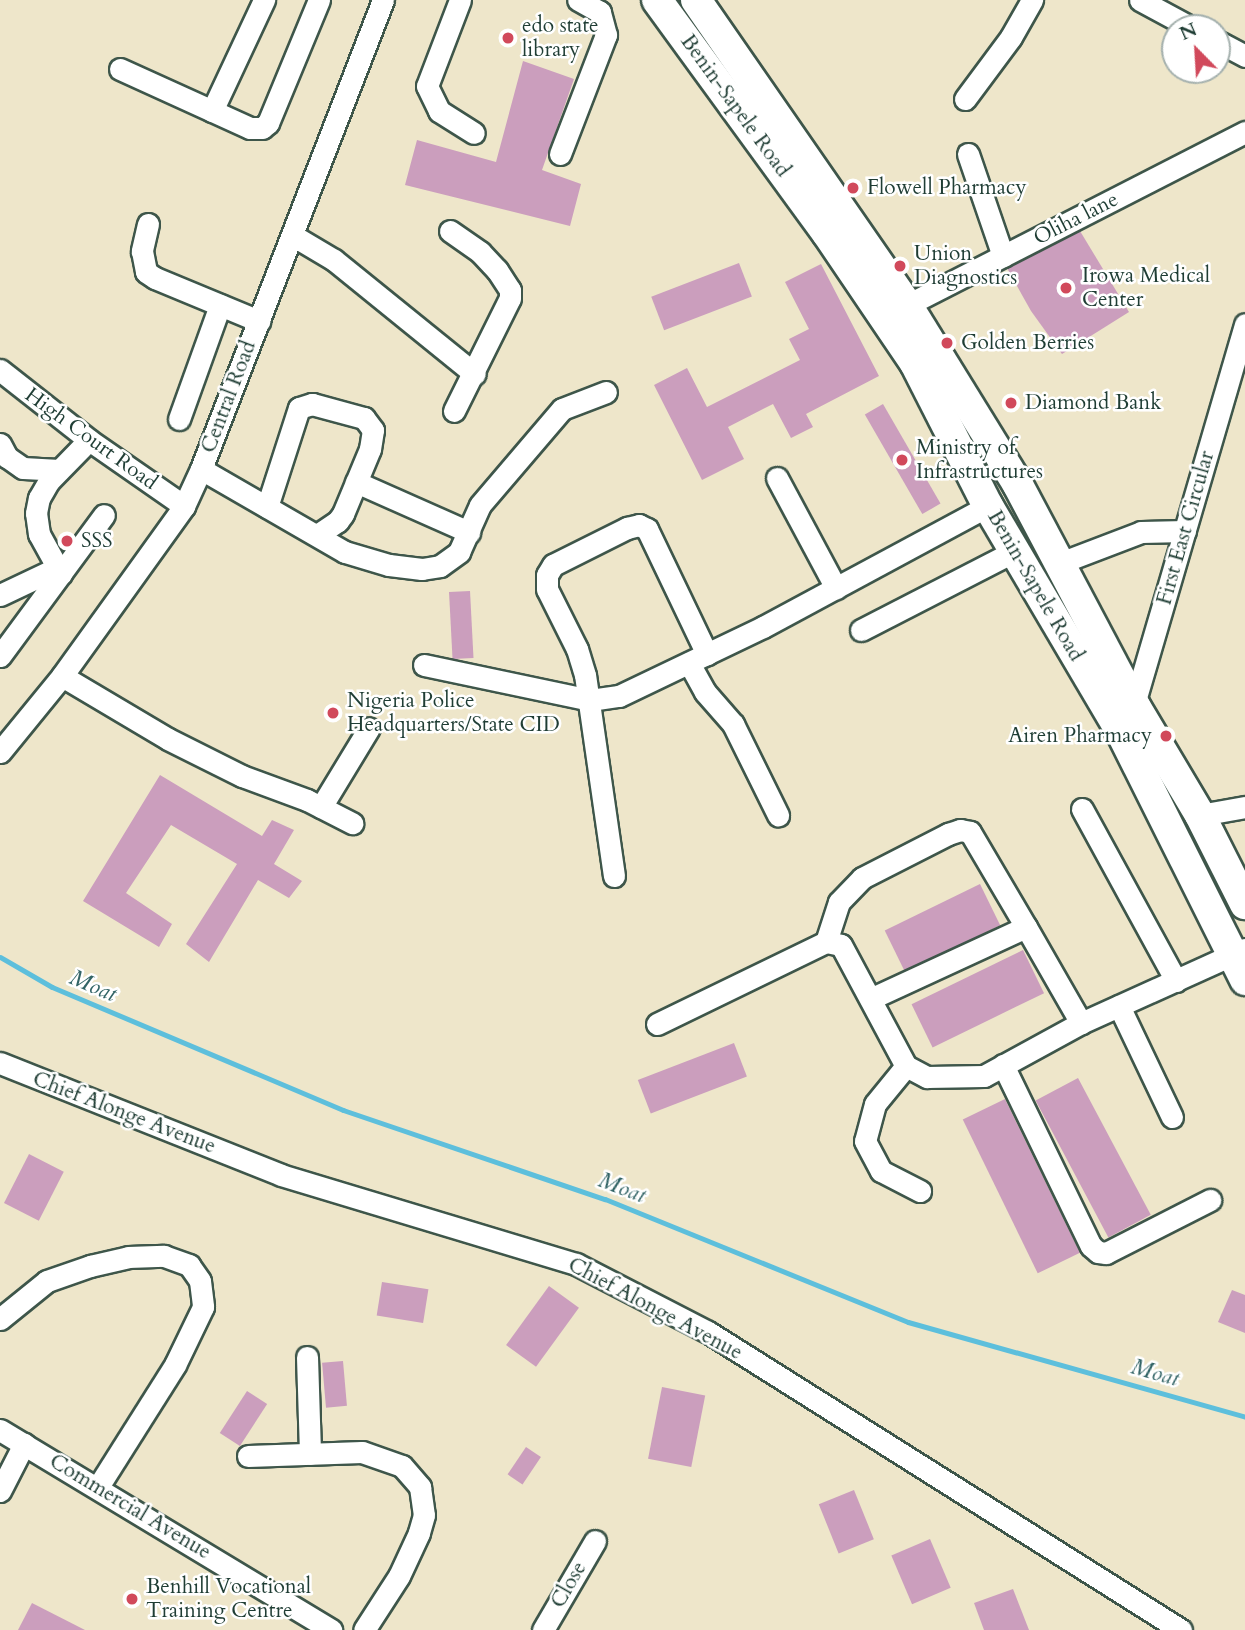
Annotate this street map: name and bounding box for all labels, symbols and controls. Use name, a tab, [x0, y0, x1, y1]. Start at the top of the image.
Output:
place label: edo state library	[522, 13, 599, 63]
north arrow	[1161, 14, 1231, 84]
text: N	[1175, 16, 1201, 47]
marker: edo state library	[500, 30, 516, 46]
street label: Benin-Sapele Road	[675, 30, 795, 182]
place label: Flowell Pharmacy	[867, 175, 1027, 201]
marker: Flowell Pharmacy	[845, 180, 861, 196]
street label: Oliha lane	[1030, 187, 1122, 251]
place label: Union Diagnostics	[914, 241, 1017, 291]
marker: Union Diagnostics	[892, 258, 908, 274]
place label: Irowa Medical Center	[1082, 263, 1210, 313]
marker: Irowa Medical Center	[1056, 278, 1076, 298]
place label: Golden Berries	[961, 330, 1094, 356]
marker: Golden Berries	[939, 335, 955, 351]
street label: Central Road	[196, 337, 262, 457]
street label: High Court Road	[20, 383, 162, 495]
place label: Diamond Bank	[1025, 390, 1161, 416]
marker: Diamond Bank	[1003, 395, 1019, 411]
place label: Ministry of Infrastructures	[916, 435, 1043, 485]
street label: First East Circular	[1152, 448, 1220, 608]
marker: Ministry of Infrastructures	[894, 452, 910, 468]
street label: Benin-Sapele Road	[982, 506, 1088, 666]
place label: SSS	[81, 528, 113, 554]
marker: SSS	[59, 533, 75, 549]
place label: Nigeria Police Headquarters/State CID	[347, 688, 560, 738]
marker: Nigeria Police Headquarters/State CID	[325, 705, 341, 721]
place label: Airen Pharmacy	[1008, 723, 1152, 749]
marker: Airen Pharmacy	[1158, 728, 1174, 744]
water label: Moat	[65, 964, 121, 1008]
street label: Chief Alonge Avenue	[29, 1067, 219, 1159]
water label: Moat	[594, 1166, 650, 1210]
street label: Chief Alonge Avenue	[564, 1252, 746, 1366]
water label: Moat	[1128, 1353, 1182, 1393]
street label: Commercial Avenue	[45, 1449, 215, 1565]
street label: Close	[546, 1557, 592, 1613]
place label: Benhill Vocational Training Centre	[146, 1574, 311, 1624]
marker: Benhill Vocational Training Centre	[124, 1591, 140, 1607]

